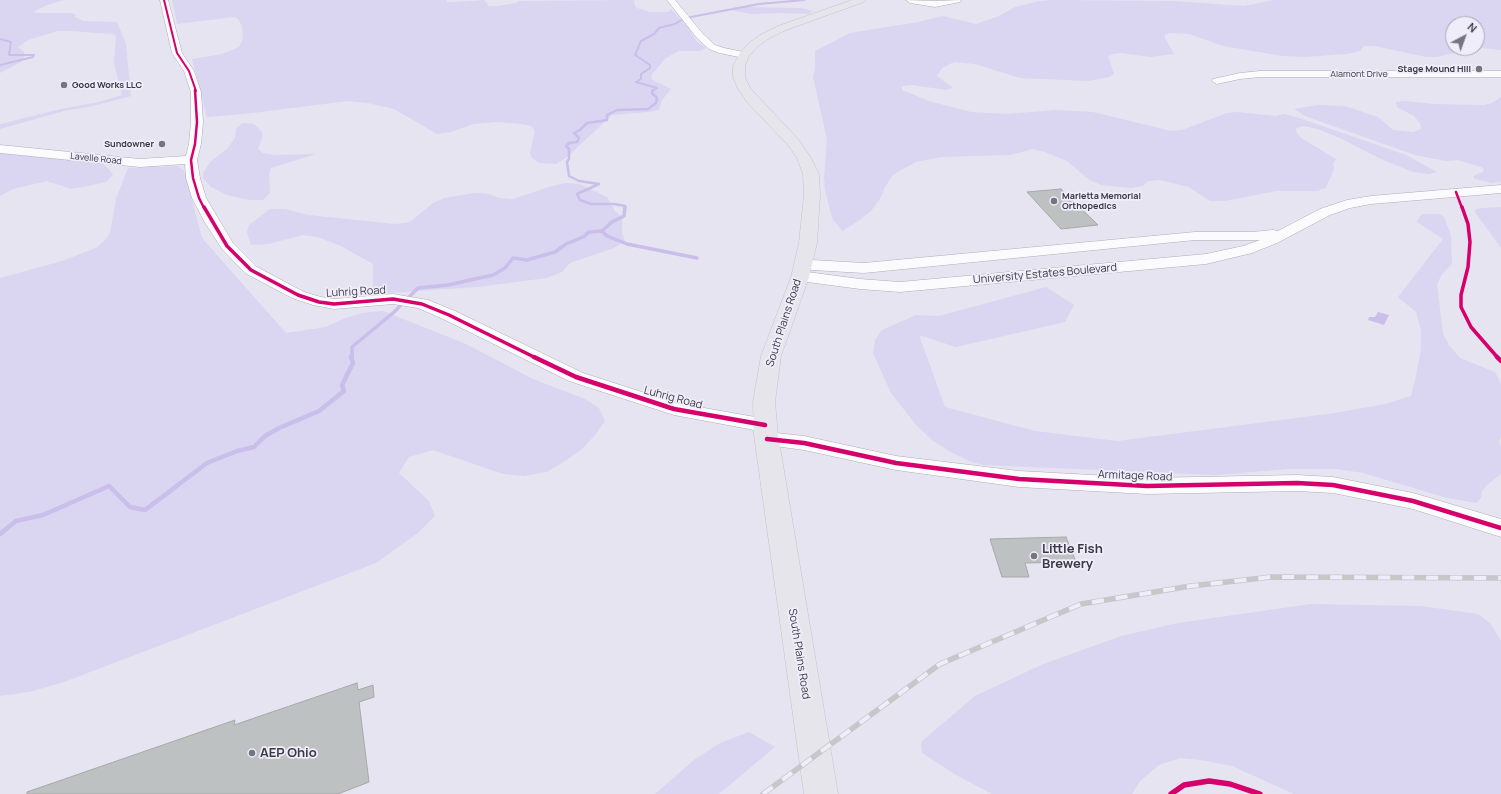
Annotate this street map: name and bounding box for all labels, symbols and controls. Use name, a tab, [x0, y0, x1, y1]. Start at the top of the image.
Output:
north arrow	[1445, 16, 1485, 56]
text: N	[1465, 19, 1480, 36]
place label: Stage Mound Hill	[1397, 64, 1471, 74]
marker: Stage Mound Hill	[1474, 64, 1484, 74]
street label: Alamont Drive	[1330, 69, 1388, 79]
marker: Good Works LLC	[59, 80, 69, 90]
place label: Good Works LLC	[72, 80, 142, 90]
place label: Sundowner	[104, 139, 154, 149]
marker: Sundowner	[157, 139, 167, 149]
street label: Lavelle Road	[70, 151, 122, 167]
place label: Marietta Memorial Orthopedics	[1062, 191, 1141, 212]
marker: Marietta Memorial Orthopedics	[1049, 196, 1059, 206]
street label: University Estates Boulevard	[972, 261, 1118, 287]
street label: South Plains Road	[764, 277, 804, 369]
street label: Luhrig Road	[326, 284, 386, 300]
street label: Luhrig Road	[642, 384, 704, 412]
street label: Armitage Road	[1098, 468, 1172, 484]
place label: Little Fish Brewery	[1042, 541, 1103, 572]
marker: Little Fish Brewery	[1029, 551, 1039, 561]
street label: South Plains Road	[785, 608, 813, 700]
place label: AEP Ohio	[260, 745, 317, 761]
marker: AEP Ohio	[247, 748, 257, 758]

